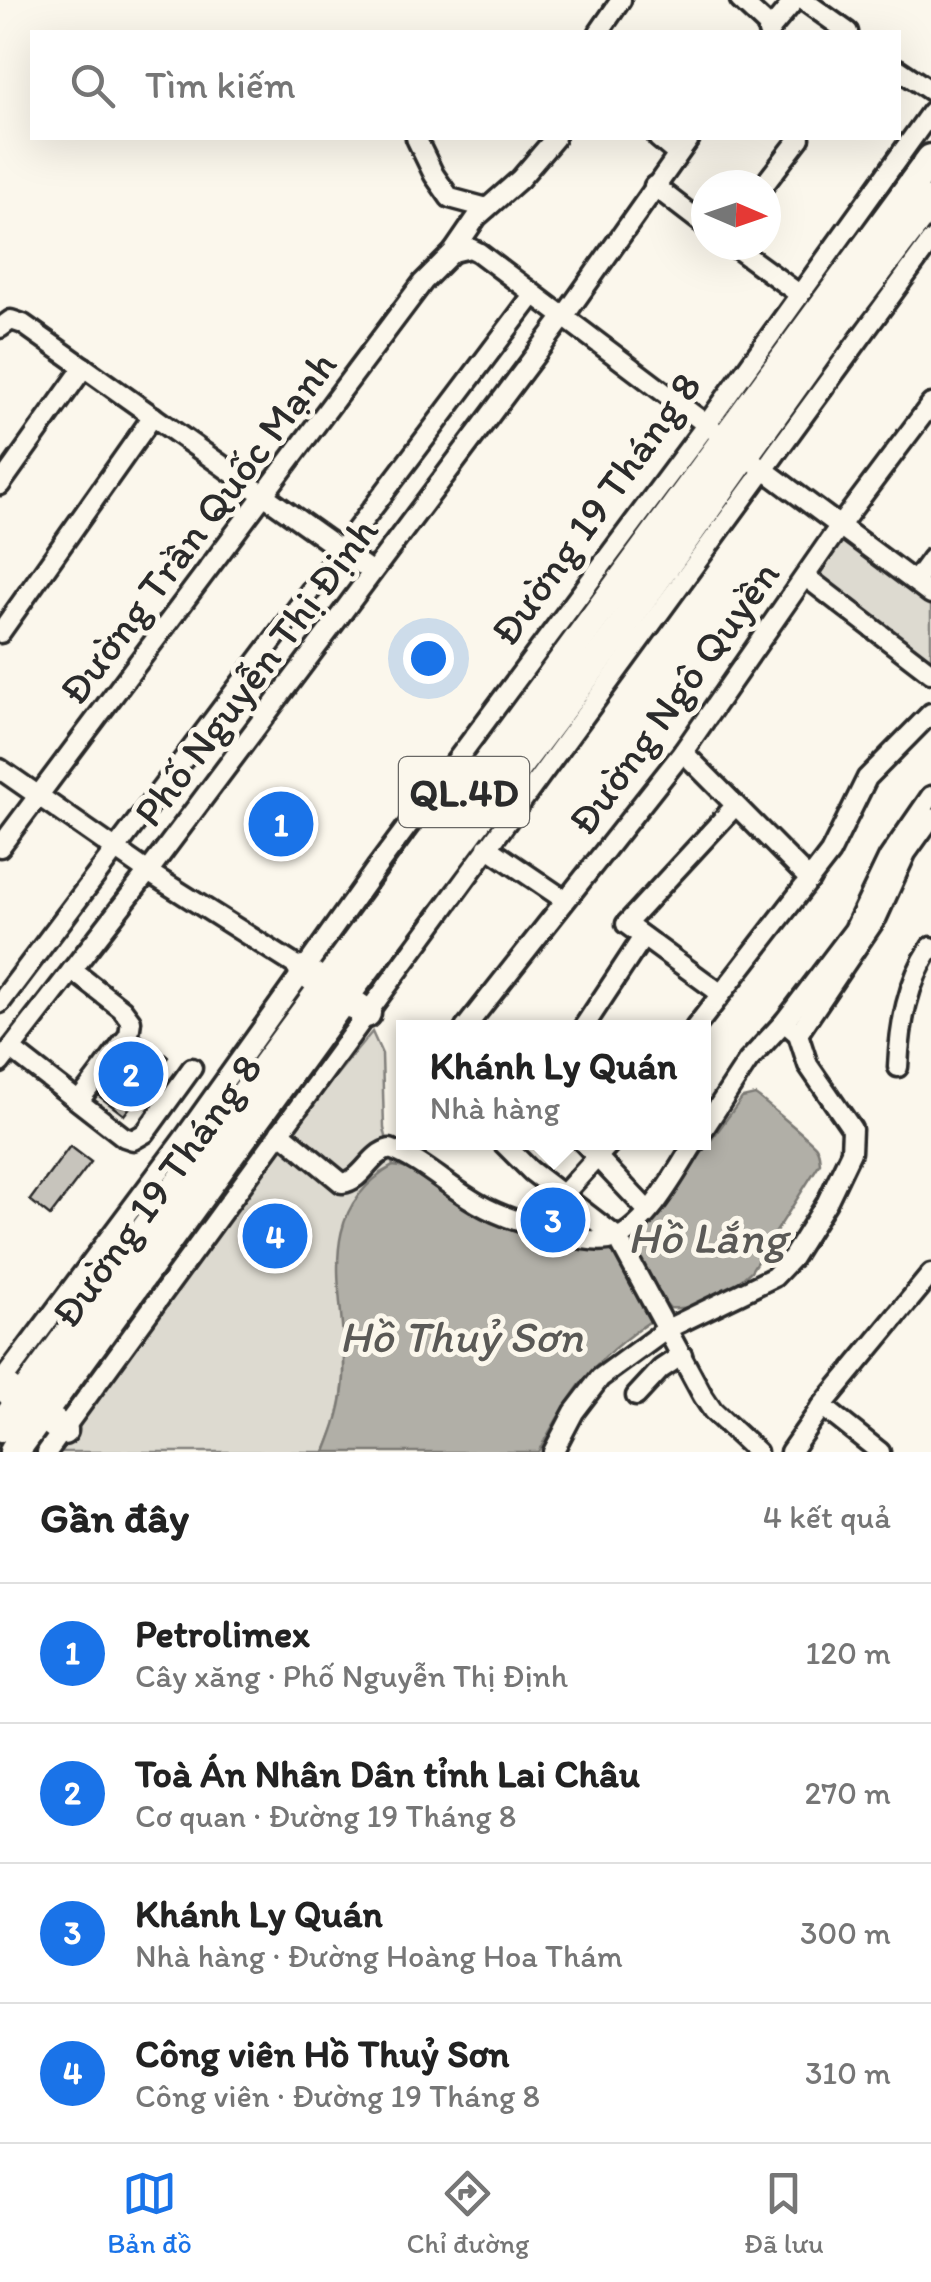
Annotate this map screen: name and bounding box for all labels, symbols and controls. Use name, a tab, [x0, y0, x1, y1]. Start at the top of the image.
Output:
search box	[30, 30, 901, 140]
icon: search	[65, 58, 120, 113]
text: Tìm kiếm	[145, 62, 296, 108]
north arrow	[691, 170, 781, 260]
street label: Đường Trần Quốc Mạnh	[48, 341, 347, 714]
street label: Đường 19 Tháng 8	[479, 362, 712, 655]
street label: Phố Nguyễn Thị Định	[122, 506, 389, 836]
street label: Đường Ngô Quyền	[557, 550, 790, 845]
your location	[403, 633, 454, 684]
road number: QL.4D	[399, 757, 529, 827]
pin: 1	[248, 786, 314, 862]
popup	[396, 1020, 711, 1150]
pin: 2	[98, 1036, 164, 1112]
text: Khánh Ly Quán	[430, 1043, 677, 1089]
street label: Đường 19 Tháng 8	[40, 1044, 273, 1337]
text: Nhà hàng	[430, 1089, 560, 1127]
pin: 3	[520, 1182, 586, 1258]
pin: 4	[242, 1198, 308, 1274]
water label: Hồ Lắng	[628, 1210, 792, 1264]
water label: Hồ Thuỷ Sơn	[339, 1309, 583, 1363]
text: Gần đây	[40, 1492, 189, 1543]
text: 4 kết quả	[763, 1498, 891, 1536]
text: Petrolimex	[135, 1611, 310, 1657]
text: 1	[65, 1634, 80, 1672]
text: 120 m	[805, 1634, 891, 1672]
text: Cây xăng · Phố Nguyễn Thị Định	[135, 1657, 568, 1695]
text: Toà Án Nhân Dân tỉnh Lai Châu	[135, 1751, 640, 1797]
text: 2	[64, 1774, 81, 1812]
text: 270 m	[804, 1774, 891, 1812]
text: Cơ quan · Đường 19 Tháng 8	[135, 1797, 516, 1835]
text: Khánh Ly Quán	[135, 1891, 383, 1937]
text: 3	[64, 1914, 81, 1952]
text: 300 m	[800, 1914, 891, 1952]
text: Nhà hàng · Đường Hoàng Hoa Thám	[135, 1937, 623, 1975]
text: Công viên Hồ Thuỷ Sơn	[135, 2031, 510, 2077]
text: 4	[63, 2054, 82, 2092]
text: 310 m	[805, 2054, 891, 2092]
text: Công viên · Đường 19 Tháng 8	[135, 2077, 540, 2115]
tab: Bản đồ	[107, 2166, 192, 2260]
tab: Chỉ đường	[406, 2166, 529, 2260]
tab: Đã lưu	[744, 2166, 824, 2260]

